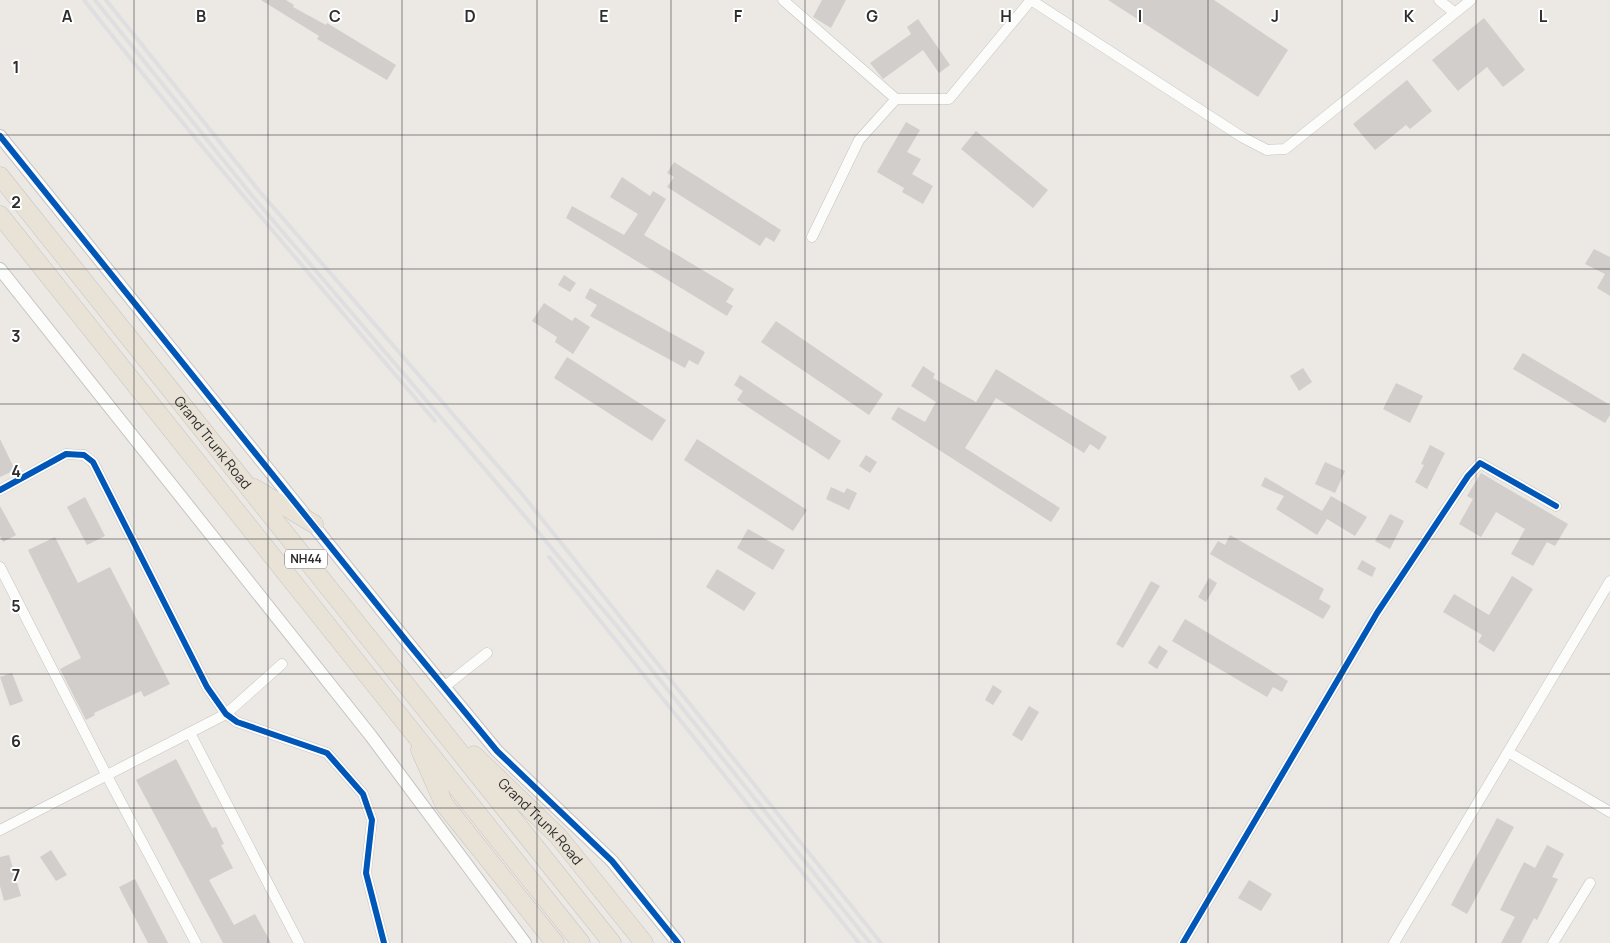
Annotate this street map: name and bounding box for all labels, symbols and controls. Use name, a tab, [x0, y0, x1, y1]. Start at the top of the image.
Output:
text: A	[62, 5, 73, 27]
text: B	[196, 5, 206, 27]
text: C	[329, 5, 341, 27]
text: D	[464, 5, 476, 27]
text: E	[599, 5, 609, 27]
text: F	[734, 5, 743, 27]
text: G	[866, 5, 878, 27]
text: H	[1000, 5, 1012, 27]
text: I	[1138, 5, 1142, 27]
text: J	[1271, 5, 1279, 27]
text: K	[1404, 5, 1415, 27]
text: L	[1539, 5, 1548, 27]
text: 1	[12, 56, 20, 78]
text: 2	[11, 191, 21, 213]
text: 3	[11, 325, 21, 347]
street label: Grand Trunk Road	[170, 392, 256, 493]
text: 4	[11, 460, 21, 482]
road number: NH44	[285, 550, 327, 568]
text: 5	[11, 595, 21, 617]
text: 6	[11, 730, 21, 752]
street label: Grand Trunk Road	[494, 773, 587, 868]
text: 7	[12, 864, 20, 886]

